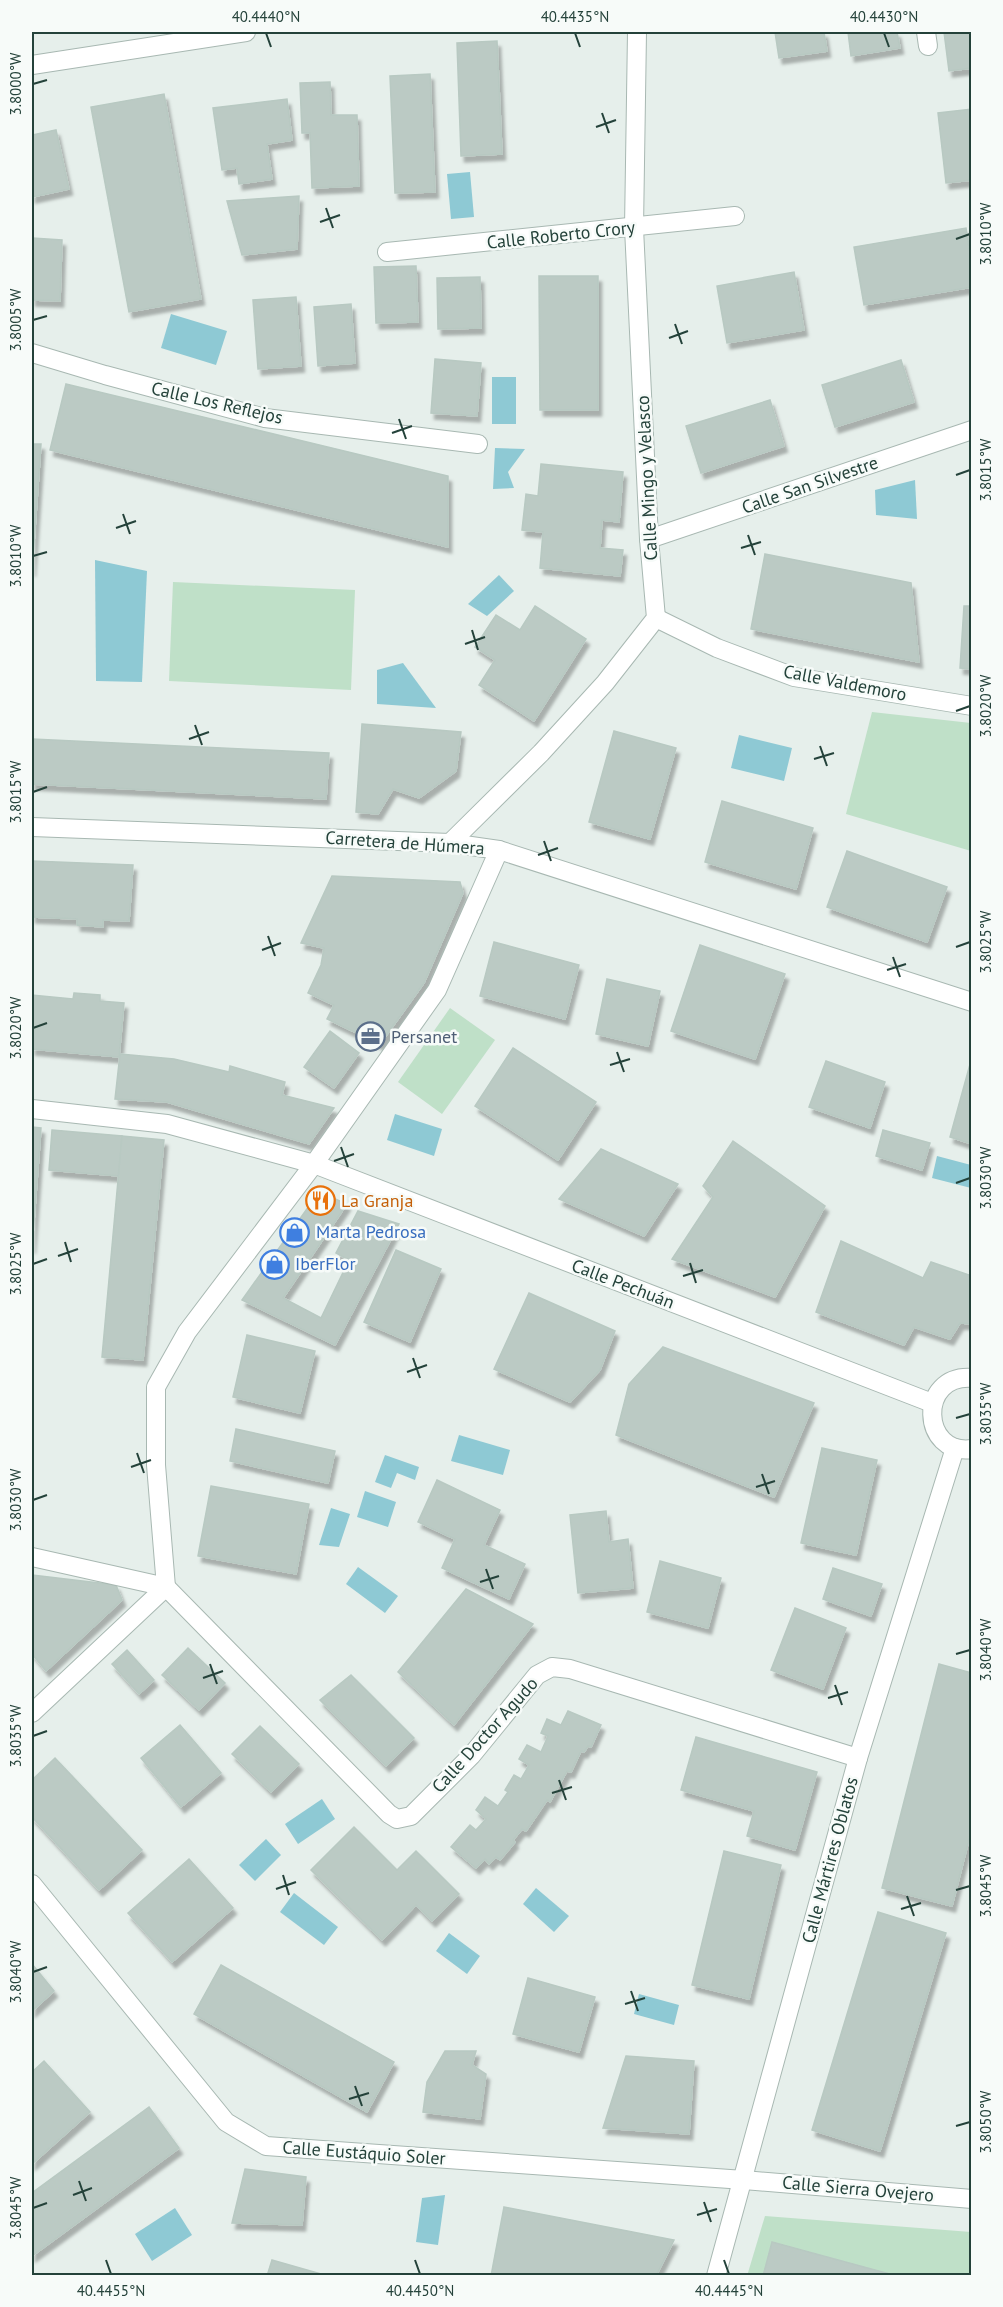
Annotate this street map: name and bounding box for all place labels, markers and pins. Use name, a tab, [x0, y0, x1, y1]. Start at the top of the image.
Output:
office icon: Persanet	[354, 1021, 386, 1053]
place label: Persanet	[391, 1025, 457, 1048]
restaurant icon: La Granja	[304, 1185, 336, 1217]
place label: La Granja	[341, 1189, 413, 1212]
shop icon: Marta Pedrosa	[279, 1216, 311, 1248]
place label: Marta Pedrosa	[316, 1220, 426, 1243]
shop icon: IberFlor	[258, 1248, 290, 1280]
place label: IberFlor	[295, 1252, 356, 1275]

